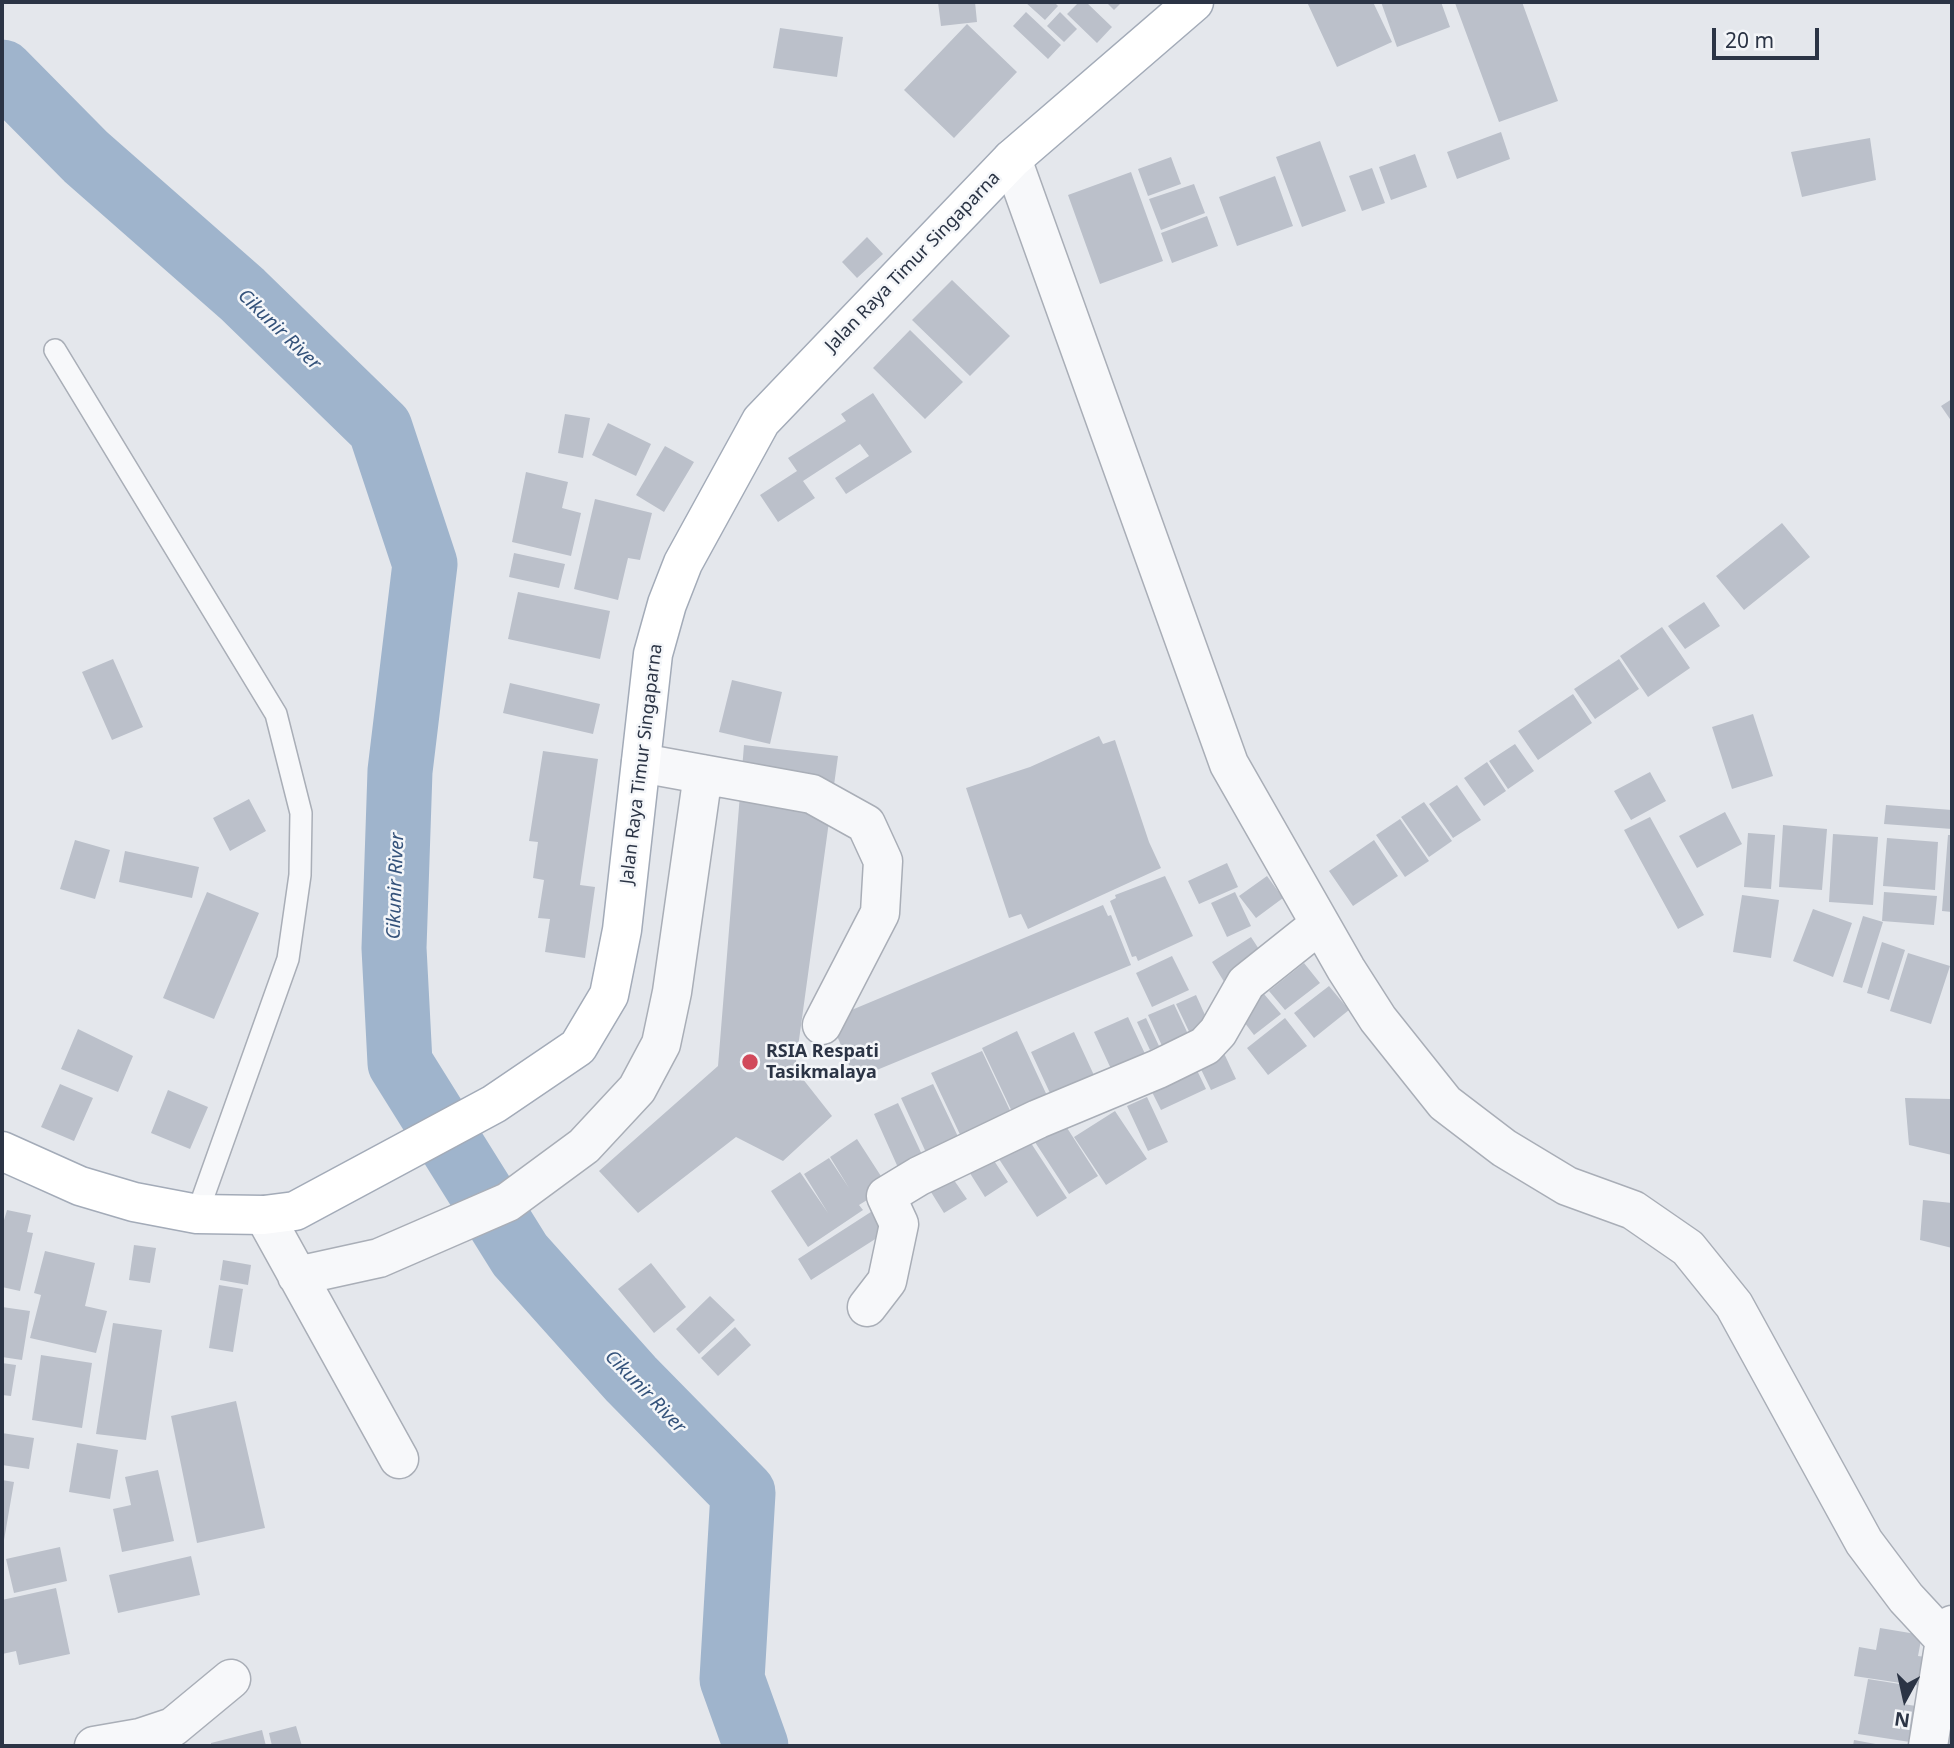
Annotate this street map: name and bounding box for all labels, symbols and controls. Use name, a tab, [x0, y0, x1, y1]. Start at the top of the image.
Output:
scale bar	[1716, 14, 1823, 58]
text: 20 m	[1725, 26, 1774, 54]
street label: Jalan Raya Timur Singaparna	[821, 167, 1005, 357]
water label: Cikunir River	[233, 285, 325, 375]
street label: Jalan Raya Timur Singaparna	[617, 643, 667, 885]
water label: Cikunir River	[383, 832, 409, 940]
place label: RSIA Respati Tasikmalaya	[766, 1041, 879, 1084]
marker: RSIA Respati Tasikmalaya	[740, 1052, 760, 1072]
water label: Cikunir River	[600, 1346, 690, 1438]
north arrow	[1870, 1664, 1940, 1734]
text: N	[1893, 1706, 1912, 1734]

